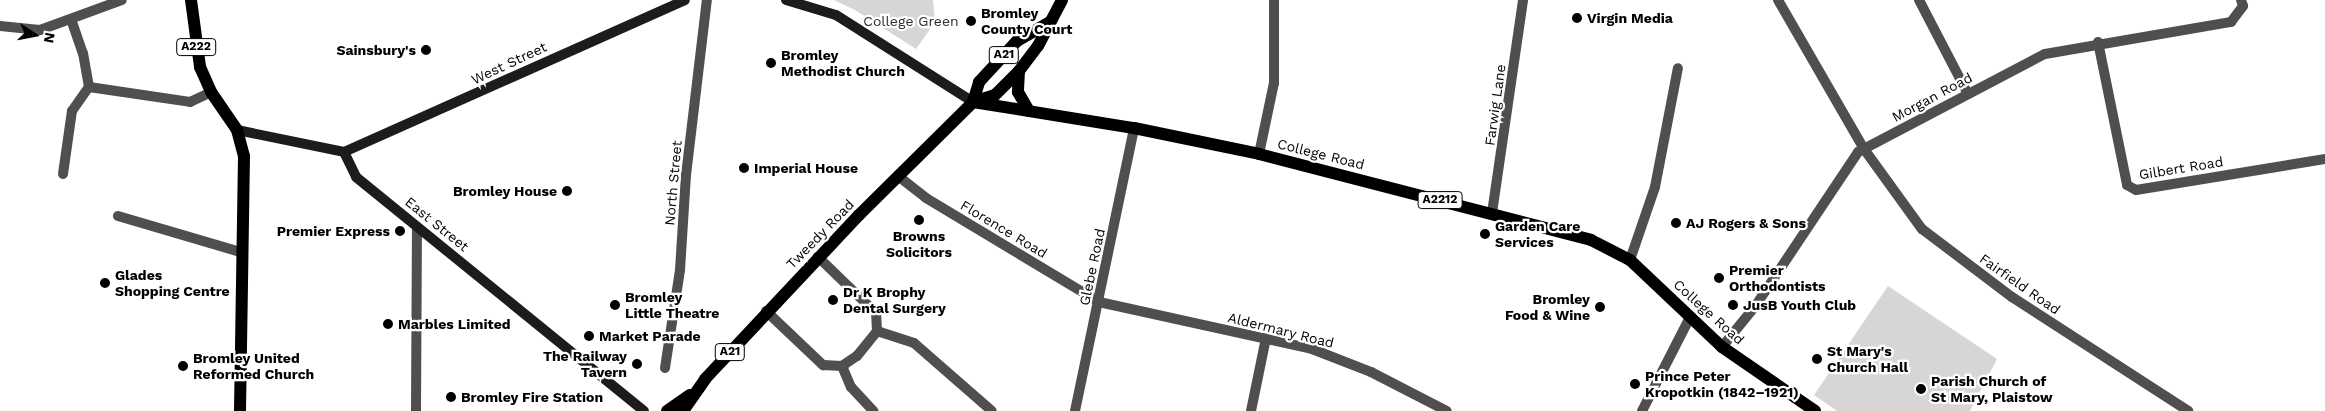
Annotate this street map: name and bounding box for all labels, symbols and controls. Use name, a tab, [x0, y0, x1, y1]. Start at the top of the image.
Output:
place label: Bromley County Court	[981, 5, 1073, 38]
north arrow	[10, 10, 60, 60]
place label: Virgin Media	[1587, 10, 1673, 26]
marker: Virgin Media	[1571, 12, 1583, 24]
park label: College Green	[863, 13, 959, 29]
marker: Bromley County Court	[965, 15, 977, 27]
text: N	[41, 31, 59, 44]
road number: A222	[176, 38, 216, 56]
street label: West Street	[469, 38, 549, 88]
place label: Sainsbury's	[336, 42, 416, 58]
marker: Sainsbury's	[420, 44, 432, 56]
road number: A21	[988, 46, 1020, 64]
place label: Bromley Methodist Church	[781, 47, 905, 80]
marker: Bromley Methodist Church	[765, 57, 777, 69]
street label: Farwig Lane	[1481, 63, 1509, 147]
street label: Morgan Road	[1889, 69, 1975, 125]
street label: College Road	[1276, 135, 1366, 173]
street label: North Street	[661, 140, 685, 226]
street label: Gilbert Road	[2138, 153, 2224, 183]
place label: Imperial House	[754, 160, 858, 176]
marker: Imperial House	[738, 162, 750, 174]
place label: Bromley House	[453, 183, 557, 199]
marker: Bromley House	[561, 185, 573, 197]
road number: A2212	[1418, 190, 1462, 210]
street label: East Street	[402, 193, 472, 255]
street label: Tweedy Road	[783, 196, 857, 272]
street label: Florence Road	[958, 196, 1050, 262]
marker: Browns Solicitors	[913, 214, 925, 226]
place label: AJ Rogers & Sons	[1686, 215, 1806, 231]
marker: AJ Rogers & Sons	[1670, 217, 1682, 229]
place label: Garden Care Services	[1495, 218, 1580, 250]
place label: Premier Express	[276, 223, 390, 239]
marker: Premier Express	[394, 225, 406, 237]
street label: Glebe Road	[1076, 227, 1108, 307]
place label: Browns Solicitors	[886, 228, 952, 260]
marker: Garden Care Services	[1479, 228, 1491, 240]
street label: Fairfield Road	[1976, 250, 2064, 318]
place label: Premier Orthodontists	[1729, 262, 1826, 294]
place label: Glades Shopping Centre	[115, 267, 230, 300]
marker: Premier Orthodontists	[1713, 272, 1725, 284]
street label: College Road	[1670, 276, 1748, 348]
marker: Glades Shopping Centre	[99, 277, 111, 289]
place label: Dr K Brophy Dental Surgery	[843, 284, 946, 316]
place label: Bromley Little Theatre	[625, 289, 720, 322]
place label: Bromley Food & Wine	[1505, 291, 1590, 324]
marker: Dr K Brophy Dental Surgery	[827, 294, 839, 306]
place label: JusB Youth Club	[1743, 297, 1857, 313]
marker: Bromley Little Theatre	[609, 299, 621, 311]
marker: JusB Youth Club	[1727, 299, 1739, 311]
marker: Bromley Food & Wine	[1594, 301, 1606, 313]
street label: Aldermary Road	[1226, 309, 1336, 351]
place label: Marbles Limited	[398, 316, 511, 332]
marker: Marbles Limited	[382, 318, 394, 330]
place label: Market Parade	[599, 328, 701, 344]
marker: Market Parade	[583, 330, 595, 342]
road number: A21	[714, 342, 746, 362]
place label: St Mary's Church Hall	[1827, 343, 1908, 376]
place label: The Railway Tavern	[543, 348, 627, 381]
place label: Bromley United Reformed Church	[193, 350, 314, 382]
marker: St Mary's Church Hall	[1811, 353, 1823, 365]
marker: The Railway Tavern	[631, 358, 643, 370]
marker: Bromley United Reformed Church	[177, 360, 189, 372]
place label: Prince Peter Kropotkin (1842–1921)	[1645, 368, 1799, 401]
place label: Parish Church of St Mary, Plaistow	[1931, 373, 2053, 406]
marker: Prince Peter Kropotkin (1842–1921)	[1629, 378, 1641, 390]
marker: Parish Church of St Mary, Plaistow	[1915, 383, 1927, 395]
place label: Bromley Fire Station	[461, 389, 603, 405]
marker: Bromley Fire Station	[445, 391, 457, 403]

